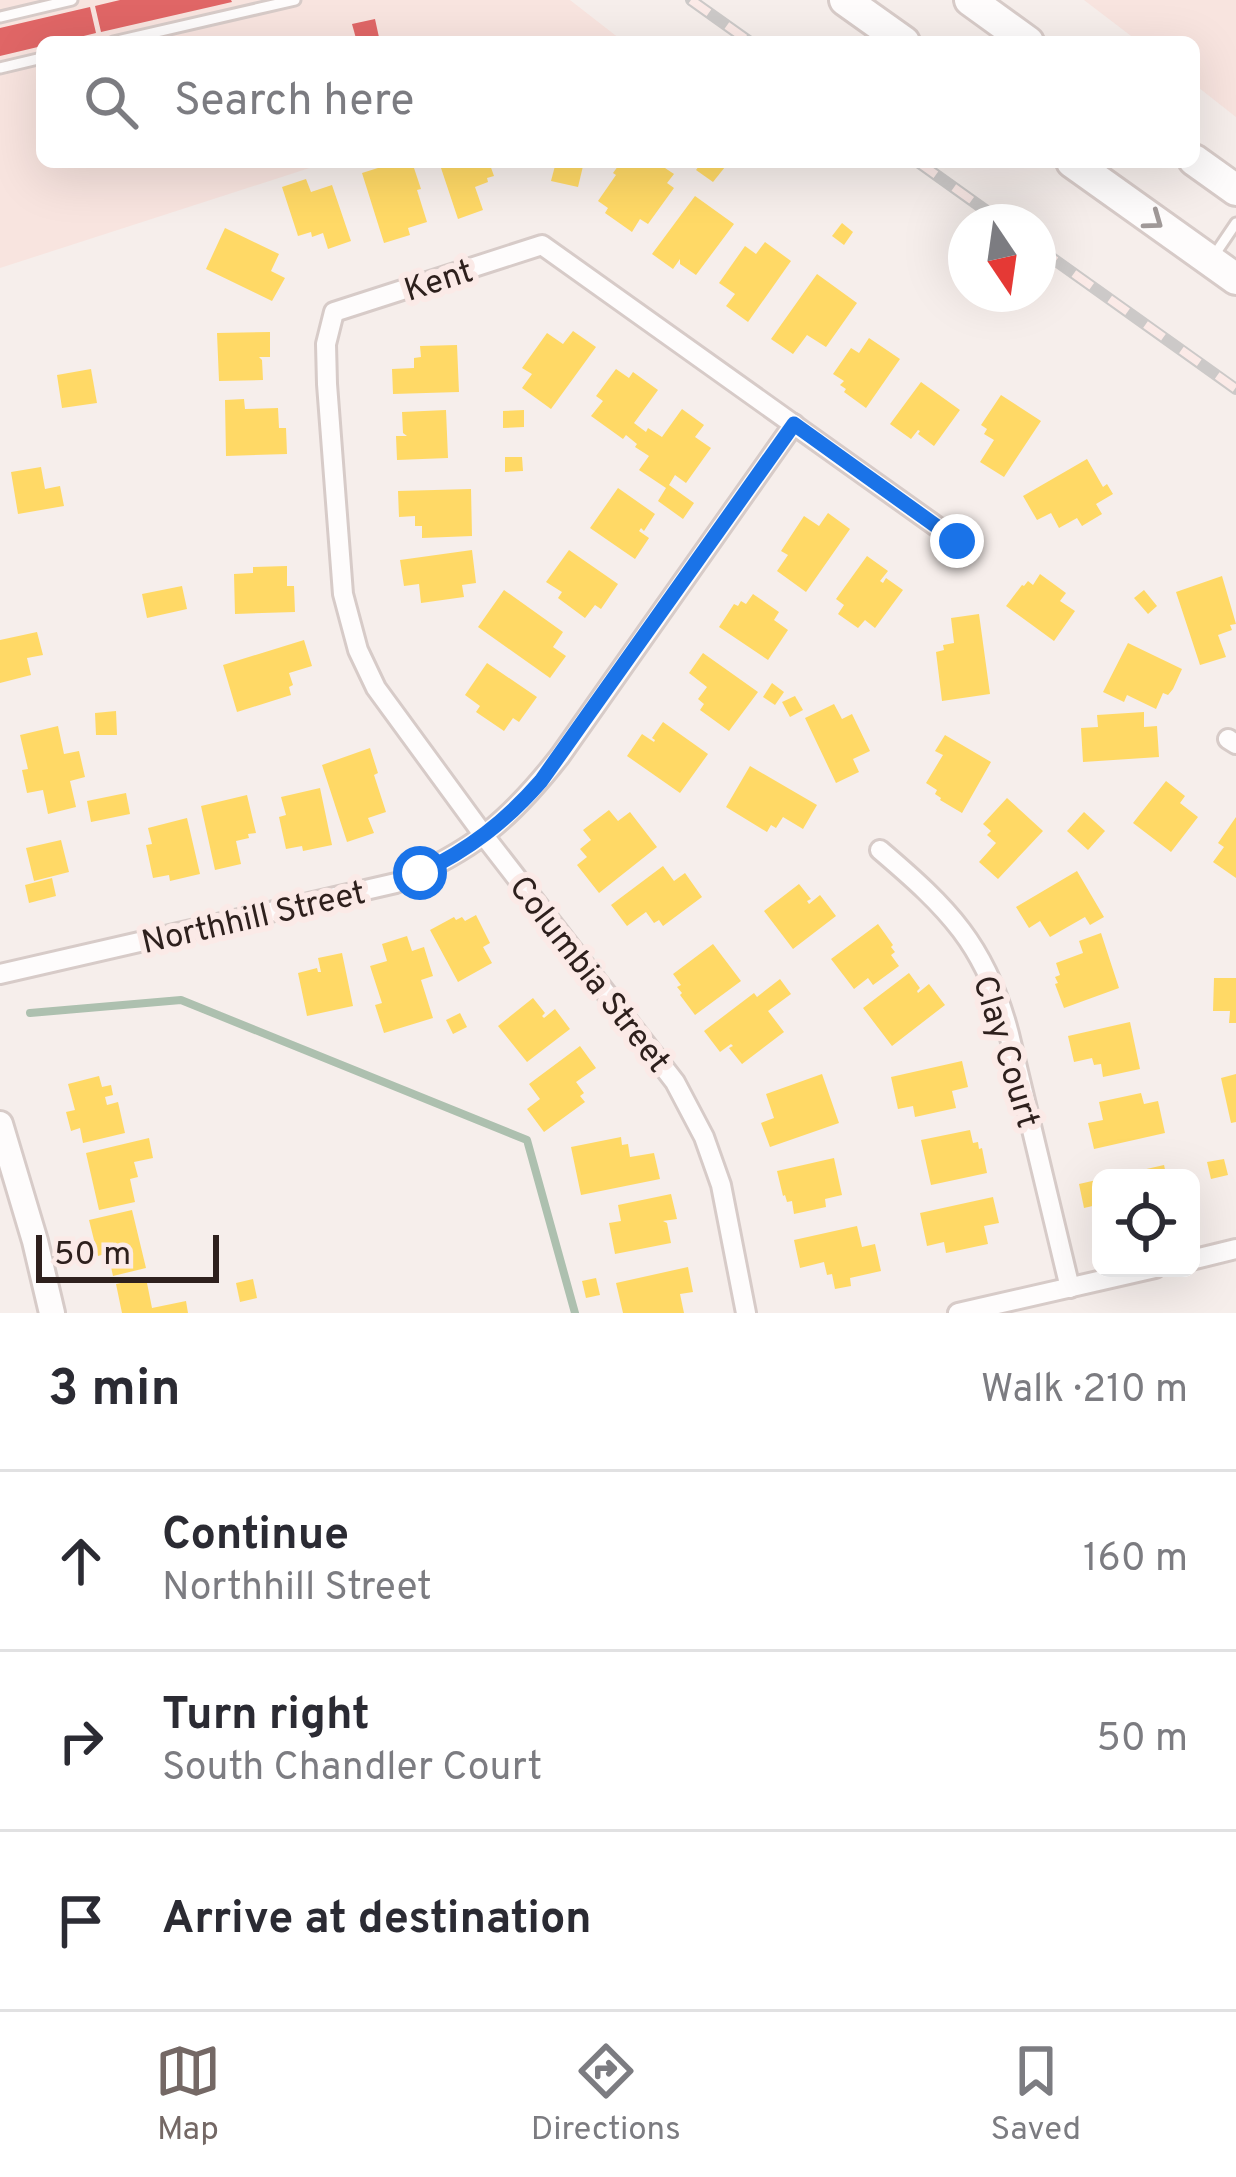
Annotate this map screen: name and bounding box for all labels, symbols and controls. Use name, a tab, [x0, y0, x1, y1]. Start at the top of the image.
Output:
search box	[36, 36, 1200, 168]
icon: search	[78, 69, 144, 135]
text: Search here	[174, 74, 414, 131]
north arrow	[948, 204, 1056, 312]
one-way arrow	[1141, 207, 1163, 229]
street label: Kent	[400, 252, 479, 314]
route end	[930, 514, 984, 568]
route start	[393, 846, 447, 900]
street label: Columbia Street	[498, 869, 678, 1082]
street label: Northhill Street	[138, 874, 370, 966]
street label: Clay Court	[961, 971, 1047, 1133]
map controls	[1092, 1169, 1200, 1277]
button: locate	[1092, 1169, 1200, 1277]
scale bar	[36, 1229, 219, 1282]
text: 50 m	[54, 1235, 131, 1277]
text: 3 min	[48, 1359, 181, 1424]
text: Walk · 210 m	[981, 1367, 1188, 1416]
text: Continue	[162, 1508, 349, 1565]
icon: ahead	[48, 1528, 114, 1594]
text: 160 m	[1083, 1536, 1188, 1585]
text: Northhill Street	[162, 1565, 432, 1614]
text: Turn right	[162, 1688, 370, 1745]
icon: right	[48, 1708, 114, 1774]
text: 50 m	[1097, 1716, 1188, 1765]
text: South Chandler Court	[162, 1745, 542, 1794]
icon: arrive	[48, 1888, 114, 1954]
text: Arrive at destination	[162, 1892, 592, 1949]
tab: Map	[155, 2038, 221, 2152]
tab: Directions	[531, 2038, 681, 2152]
tab: Saved	[990, 2038, 1081, 2152]

